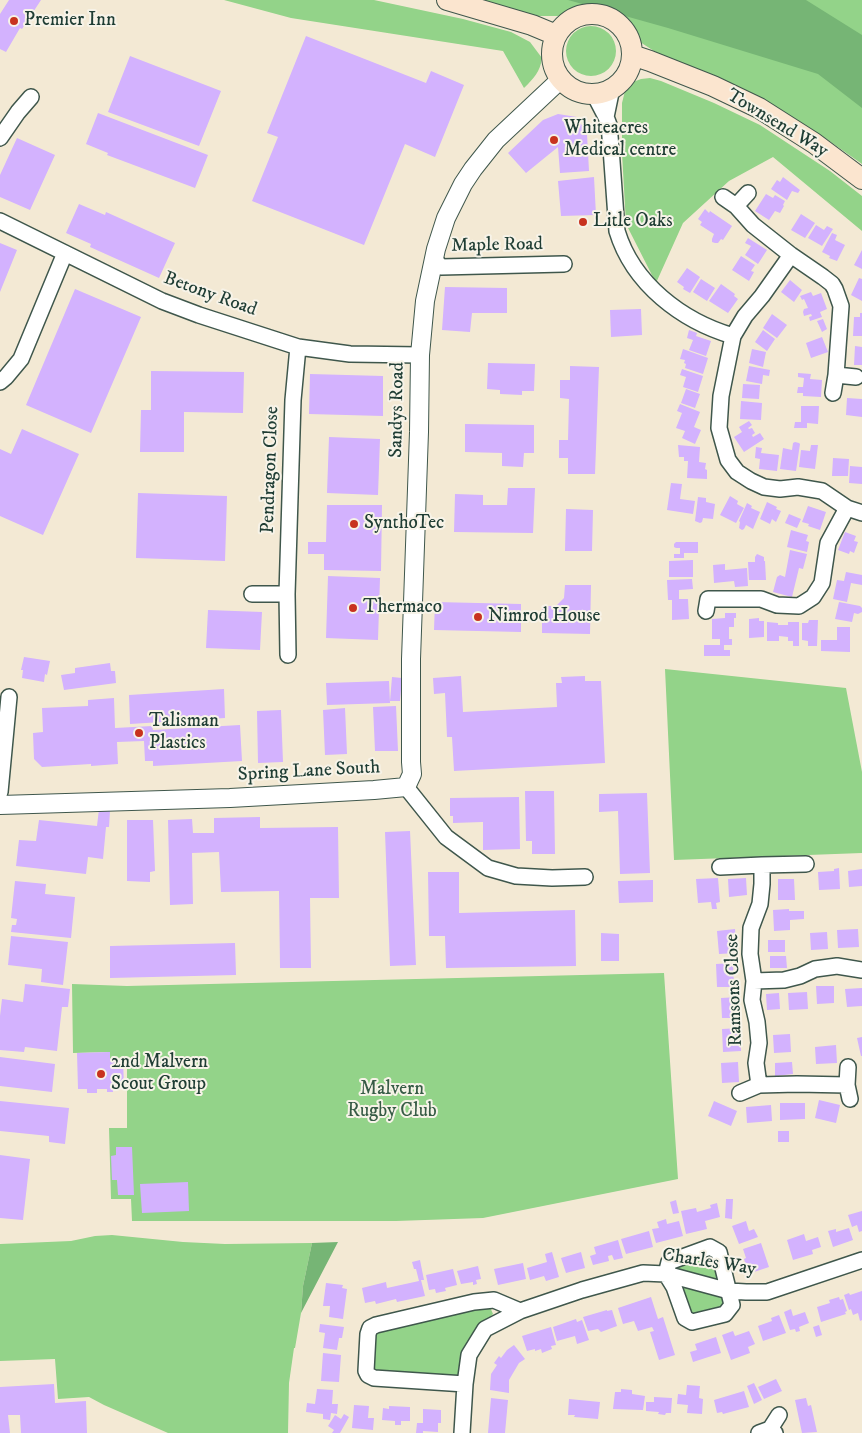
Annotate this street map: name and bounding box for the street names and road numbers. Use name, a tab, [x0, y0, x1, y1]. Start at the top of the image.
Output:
street label: Townsend Way	[722, 85, 832, 163]
street label: Maple Road	[451, 234, 543, 258]
street label: Betony Road	[160, 268, 260, 322]
street label: Sandys Road	[386, 362, 410, 458]
street label: Pendragon Close	[257, 406, 285, 534]
street label: Spring Lane South	[237, 757, 381, 787]
street label: Ramsons Close	[722, 933, 748, 1047]
street label: Charles Way	[660, 1244, 758, 1282]

